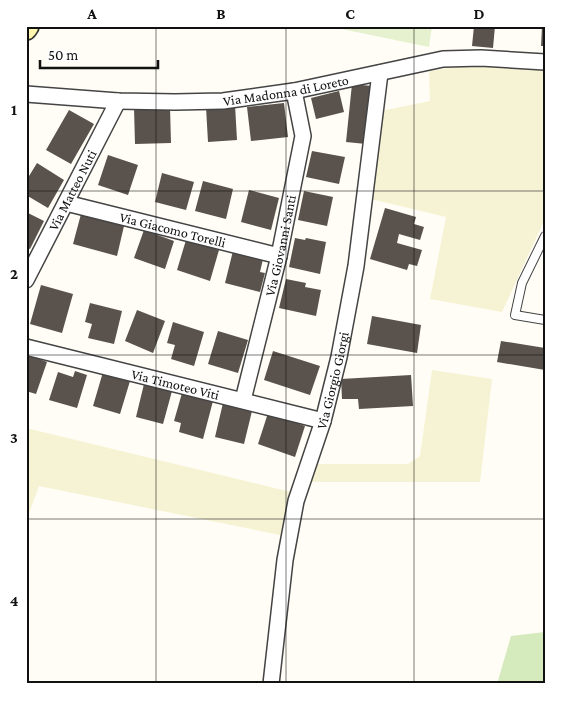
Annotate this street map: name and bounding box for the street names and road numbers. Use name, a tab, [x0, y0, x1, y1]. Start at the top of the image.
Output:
street label: Via Madonna di Loreto	[222, 71, 350, 109]
street label: Via Matteo Nuti	[45, 147, 100, 233]
street label: Via Giovanni Santi	[261, 193, 299, 298]
street label: Via Giacomo Torelli	[118, 209, 228, 251]
street label: Via Giorgio Giorgi	[313, 330, 352, 431]
street label: Via Timoteo Viti	[130, 366, 221, 403]

